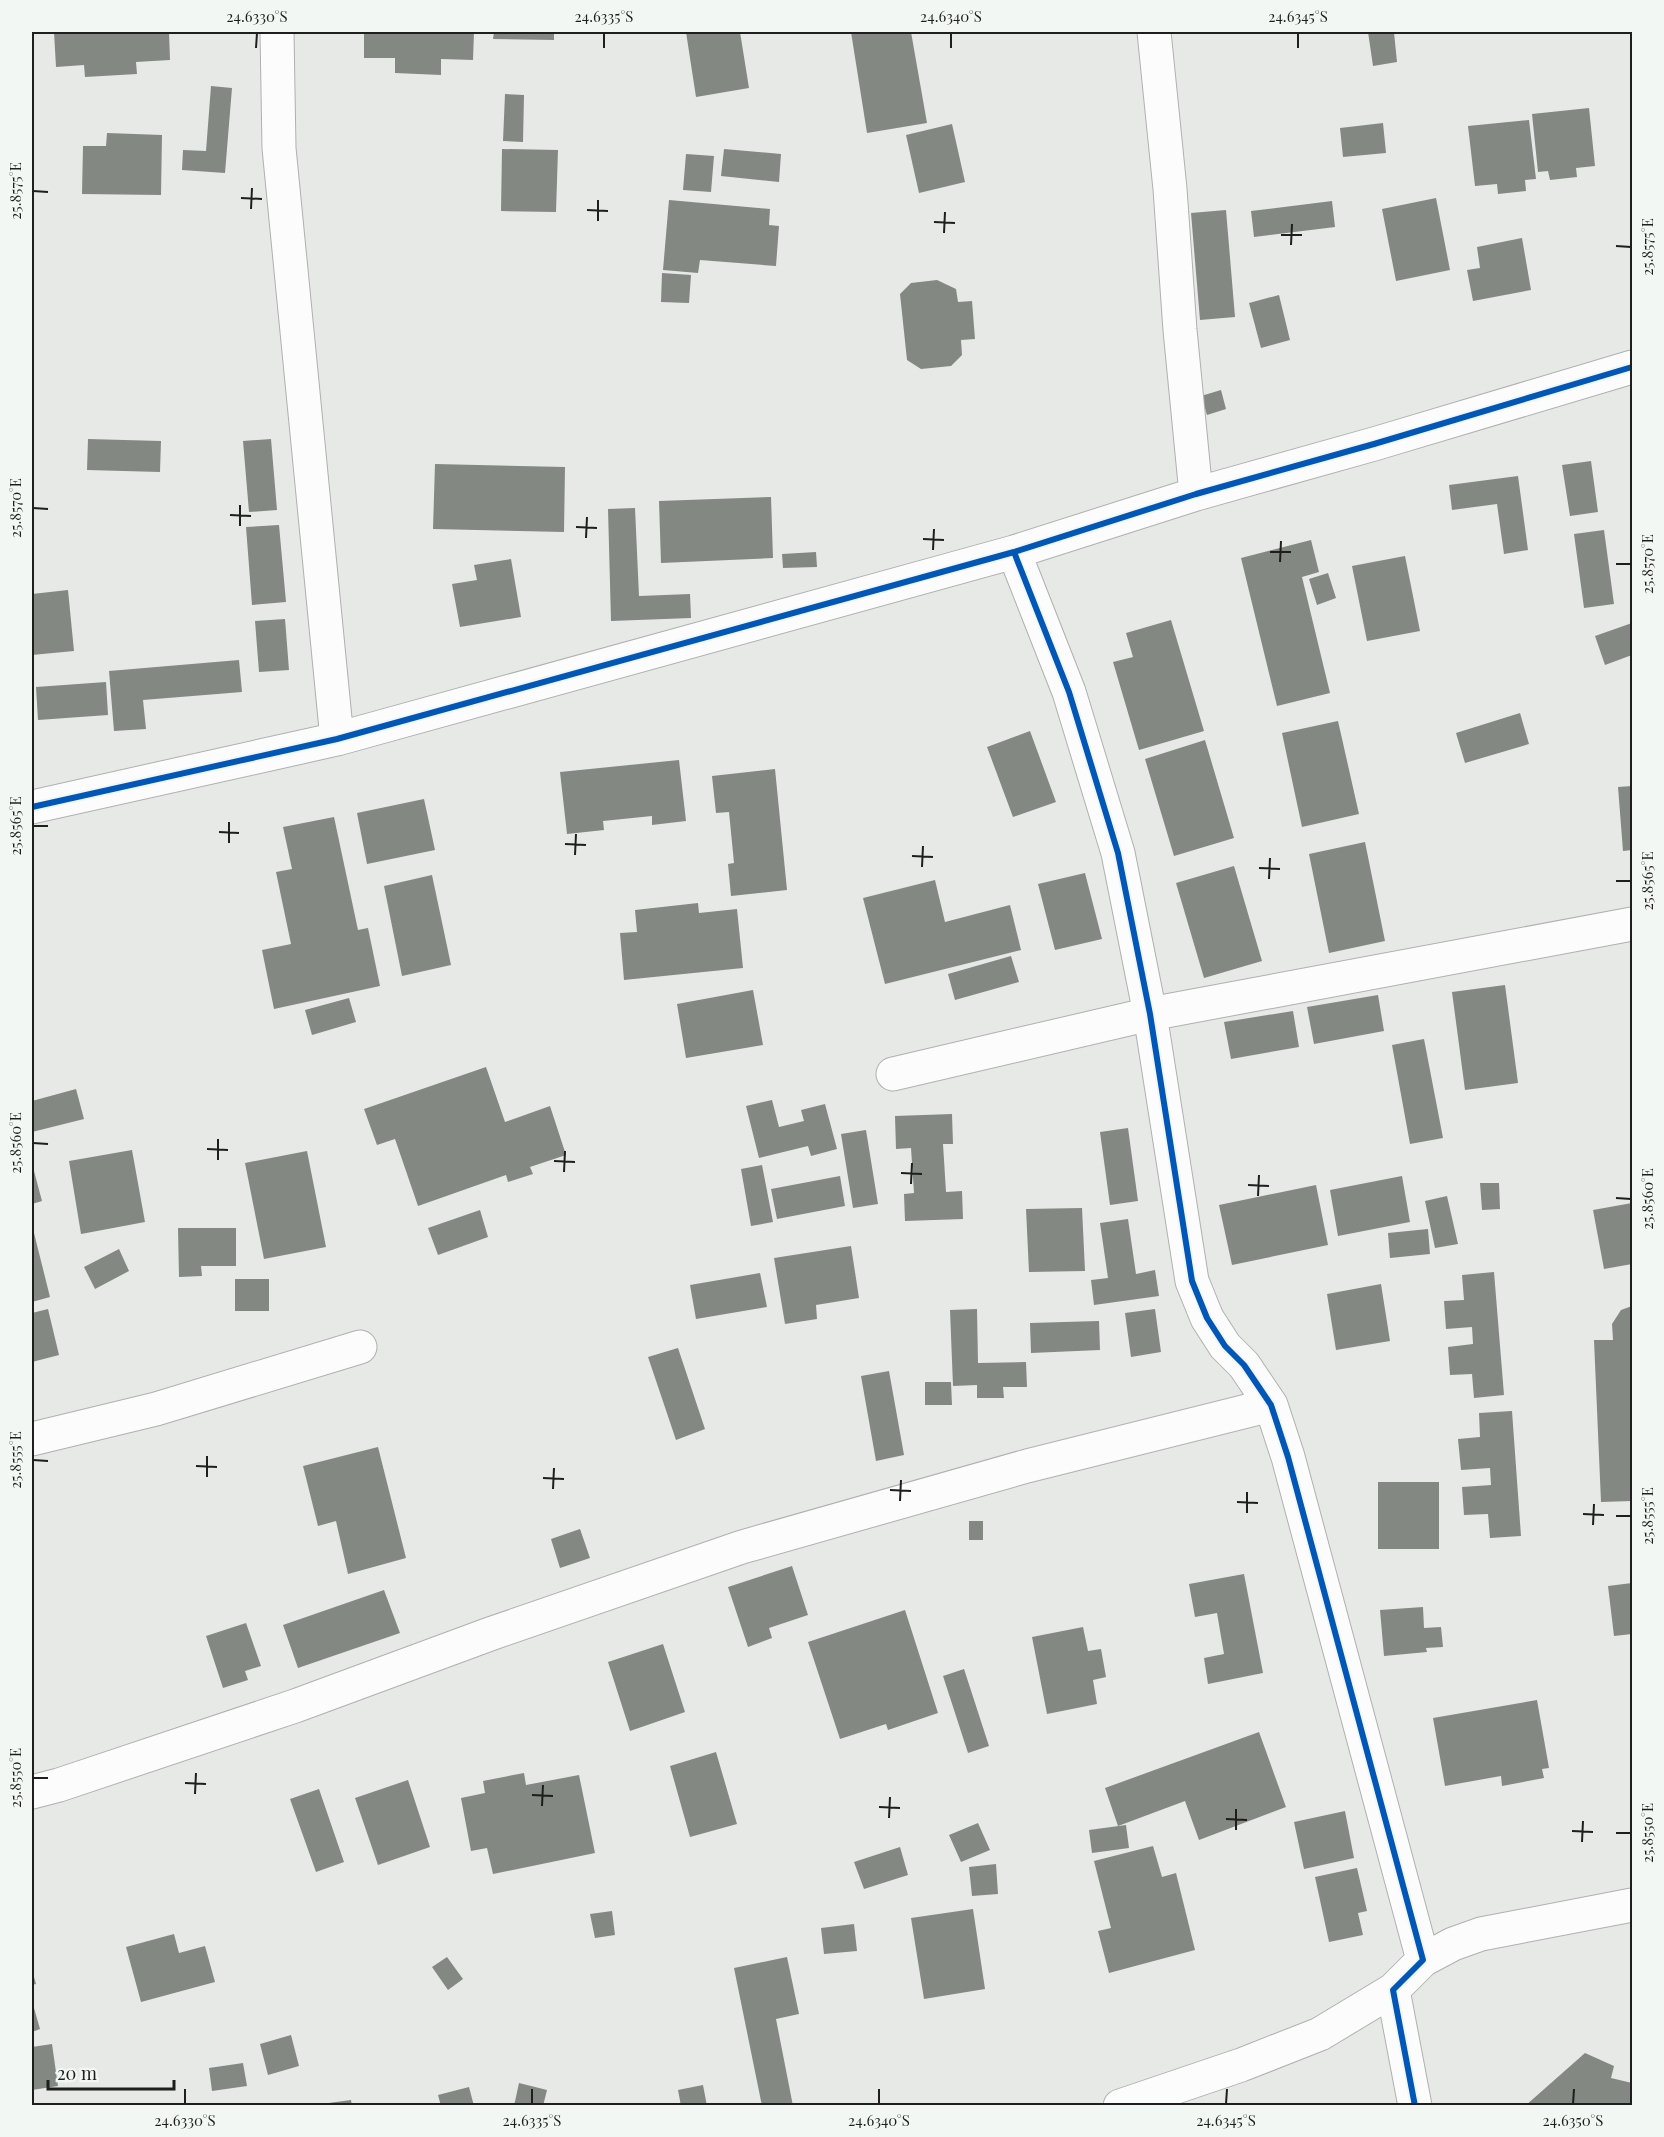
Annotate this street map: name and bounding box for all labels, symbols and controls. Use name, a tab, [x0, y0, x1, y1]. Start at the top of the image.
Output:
text: 24.6330°S	[226, 6, 288, 26]
text: 24.6335°S	[575, 6, 633, 26]
text: 24.6340°S	[920, 6, 982, 26]
text: 24.6345°S	[1268, 6, 1328, 26]
text: 25.8575°E	[5, 162, 25, 220]
text: 25.8575°E	[1637, 218, 1657, 276]
text: 25.8570°E	[5, 478, 25, 538]
text: 25.8570°E	[1637, 534, 1657, 594]
text: 25.8565°E	[5, 796, 25, 856]
text: 25.8565°E	[1637, 851, 1657, 911]
text: 25.8560°E	[5, 1112, 25, 1174]
text: 25.8560°E	[1637, 1168, 1657, 1230]
text: 25.8555°E	[5, 1431, 25, 1489]
text: 25.8555°E	[1637, 1487, 1657, 1545]
text: 25.8550°E	[5, 1748, 25, 1808]
text: 25.8550°E	[1637, 1803, 1657, 1863]
scale bar	[48, 2053, 174, 2091]
text: 20 m	[57, 2061, 97, 2085]
text: 24.6330°S	[154, 2110, 216, 2130]
text: 24.6335°S	[503, 2110, 561, 2130]
text: 24.6340°S	[848, 2110, 910, 2130]
text: 24.6345°S	[1196, 2110, 1256, 2130]
text: 24.6350°S	[1543, 2110, 1603, 2130]

